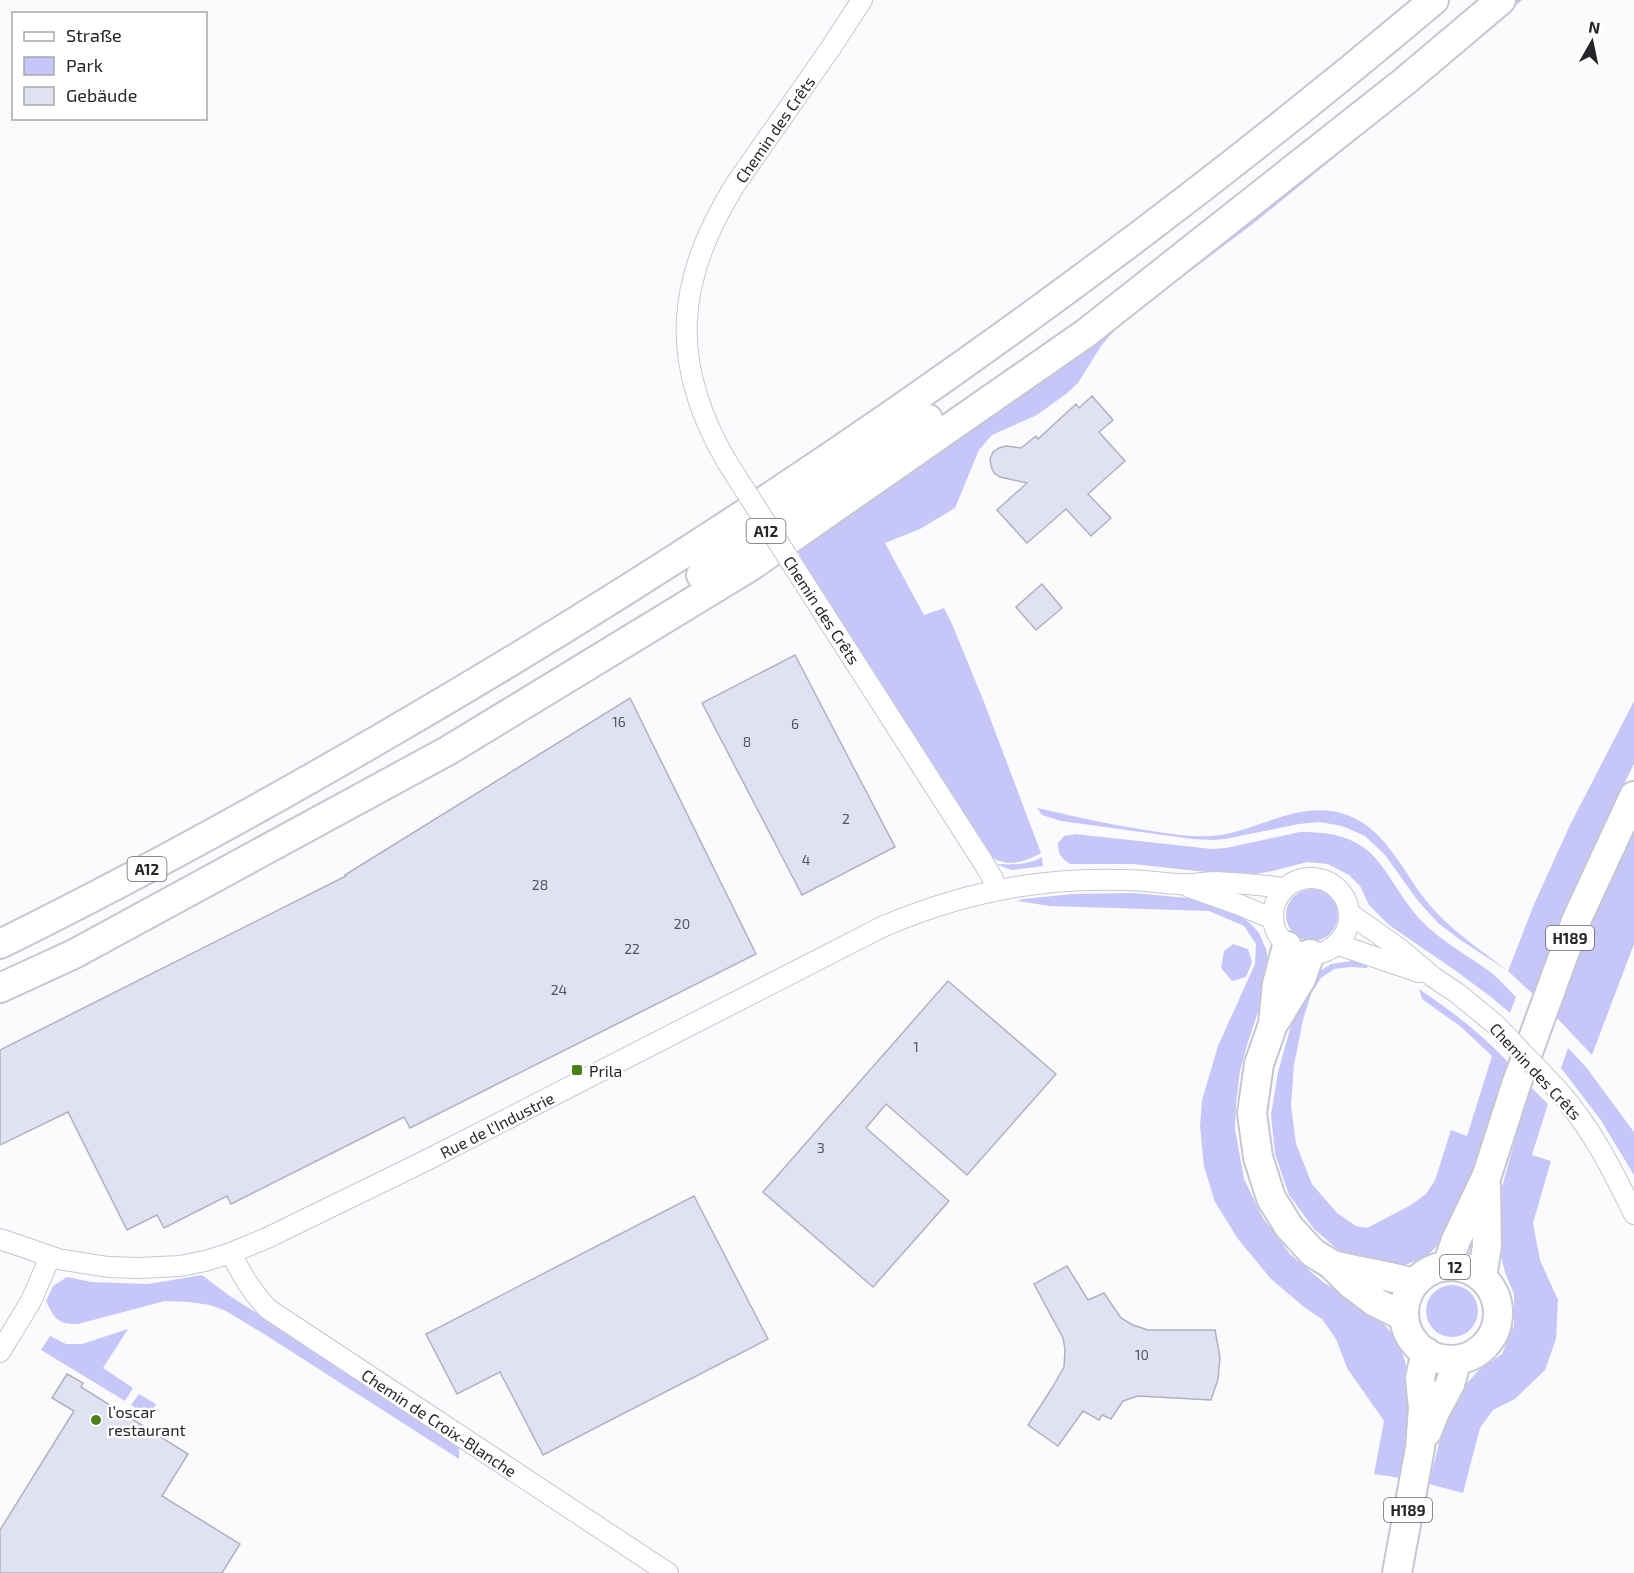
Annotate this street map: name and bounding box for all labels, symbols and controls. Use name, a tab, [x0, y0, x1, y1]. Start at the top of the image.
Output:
legend	[12, 12, 207, 120]
north arrow	[1562, 12, 1622, 72]
text: N	[1587, 16, 1602, 37]
text: Straße	[66, 24, 122, 46]
text: Park	[66, 54, 103, 76]
street label: Chemin des Crêts	[730, 72, 818, 186]
text: Gebäude	[66, 84, 137, 106]
road number: A12	[746, 519, 786, 543]
street label: Chemin des Crêts	[780, 552, 864, 668]
house number: 16	[612, 713, 626, 730]
house number: 6	[791, 715, 799, 732]
house number: 8	[743, 733, 751, 750]
house number: 2	[842, 810, 850, 827]
house number: 4	[802, 851, 810, 868]
road number: A12	[128, 857, 166, 881]
house number: 28	[532, 876, 548, 893]
house number: 20	[674, 915, 690, 932]
road number: H189	[1546, 926, 1594, 950]
house number: 22	[624, 940, 640, 957]
house number: 24	[551, 981, 567, 998]
street label: Chemin des Crêts	[1486, 1019, 1586, 1123]
house number: 1	[913, 1038, 919, 1055]
place label: Prila	[589, 1061, 622, 1080]
marker: Prila	[570, 1063, 584, 1077]
street label: Rue de l'Industrie	[437, 1087, 557, 1161]
house number: 3	[817, 1139, 825, 1156]
road number: 12	[1440, 1255, 1470, 1279]
house number: 10	[1135, 1346, 1149, 1363]
street label: Chemin de Croix-Blanche	[359, 1364, 521, 1480]
place label: l’oscar restaurant	[108, 1402, 186, 1439]
marker: l’oscar restaurant	[89, 1413, 103, 1427]
road number: H189	[1384, 1498, 1432, 1522]

